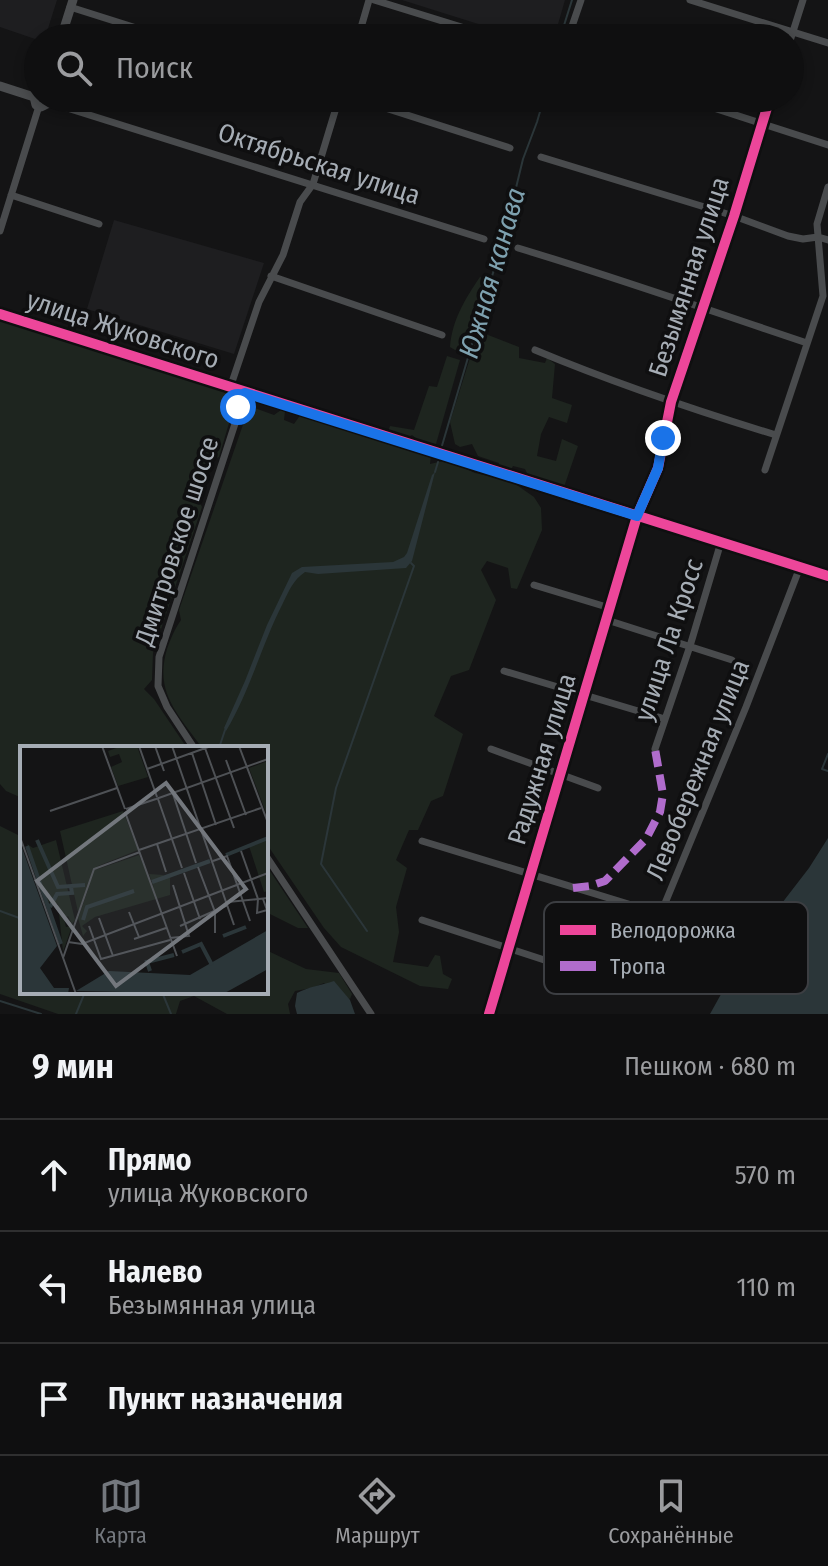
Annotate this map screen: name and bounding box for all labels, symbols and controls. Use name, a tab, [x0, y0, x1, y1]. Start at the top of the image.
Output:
search box	[24, 24, 804, 112]
icon: search	[52, 46, 96, 90]
text: Поиск	[116, 50, 193, 86]
street label: Октябрьская улица	[214, 117, 424, 211]
street label: Безымянная улица	[642, 173, 736, 381]
water label: Южная канава	[452, 184, 532, 362]
street label: улица Жуковского	[23, 284, 223, 376]
route start	[220, 389, 256, 425]
route end	[645, 420, 681, 456]
street label: Дмитровское шоссе	[128, 433, 225, 650]
street label: улица Ла Кросс	[628, 555, 710, 725]
street label: Левобережная улица	[640, 655, 756, 885]
street label: Радужная улица	[501, 670, 583, 848]
inset map	[20, 746, 268, 994]
legend	[544, 902, 808, 994]
text: Велодорожка	[610, 917, 736, 944]
text: Тропа	[610, 953, 666, 980]
text: 9 мин	[32, 1046, 114, 1087]
text: Пешком · 680 m	[624, 1051, 796, 1082]
text: Прямо	[108, 1142, 192, 1178]
icon: ahead	[32, 1153, 76, 1197]
text: 570 m	[735, 1160, 796, 1191]
text: улица Жуковского	[108, 1178, 308, 1209]
text: Налево	[108, 1254, 203, 1290]
icon: left	[32, 1265, 76, 1309]
text: 110 m	[736, 1272, 796, 1303]
text: Безымянная улица	[108, 1290, 316, 1321]
icon: arrive	[32, 1377, 76, 1421]
text: Пункт назначения	[108, 1381, 343, 1417]
tab: Карта	[94, 1474, 147, 1549]
tab: Маршрут	[335, 1474, 420, 1549]
tab: Сохранённые	[608, 1474, 734, 1549]

